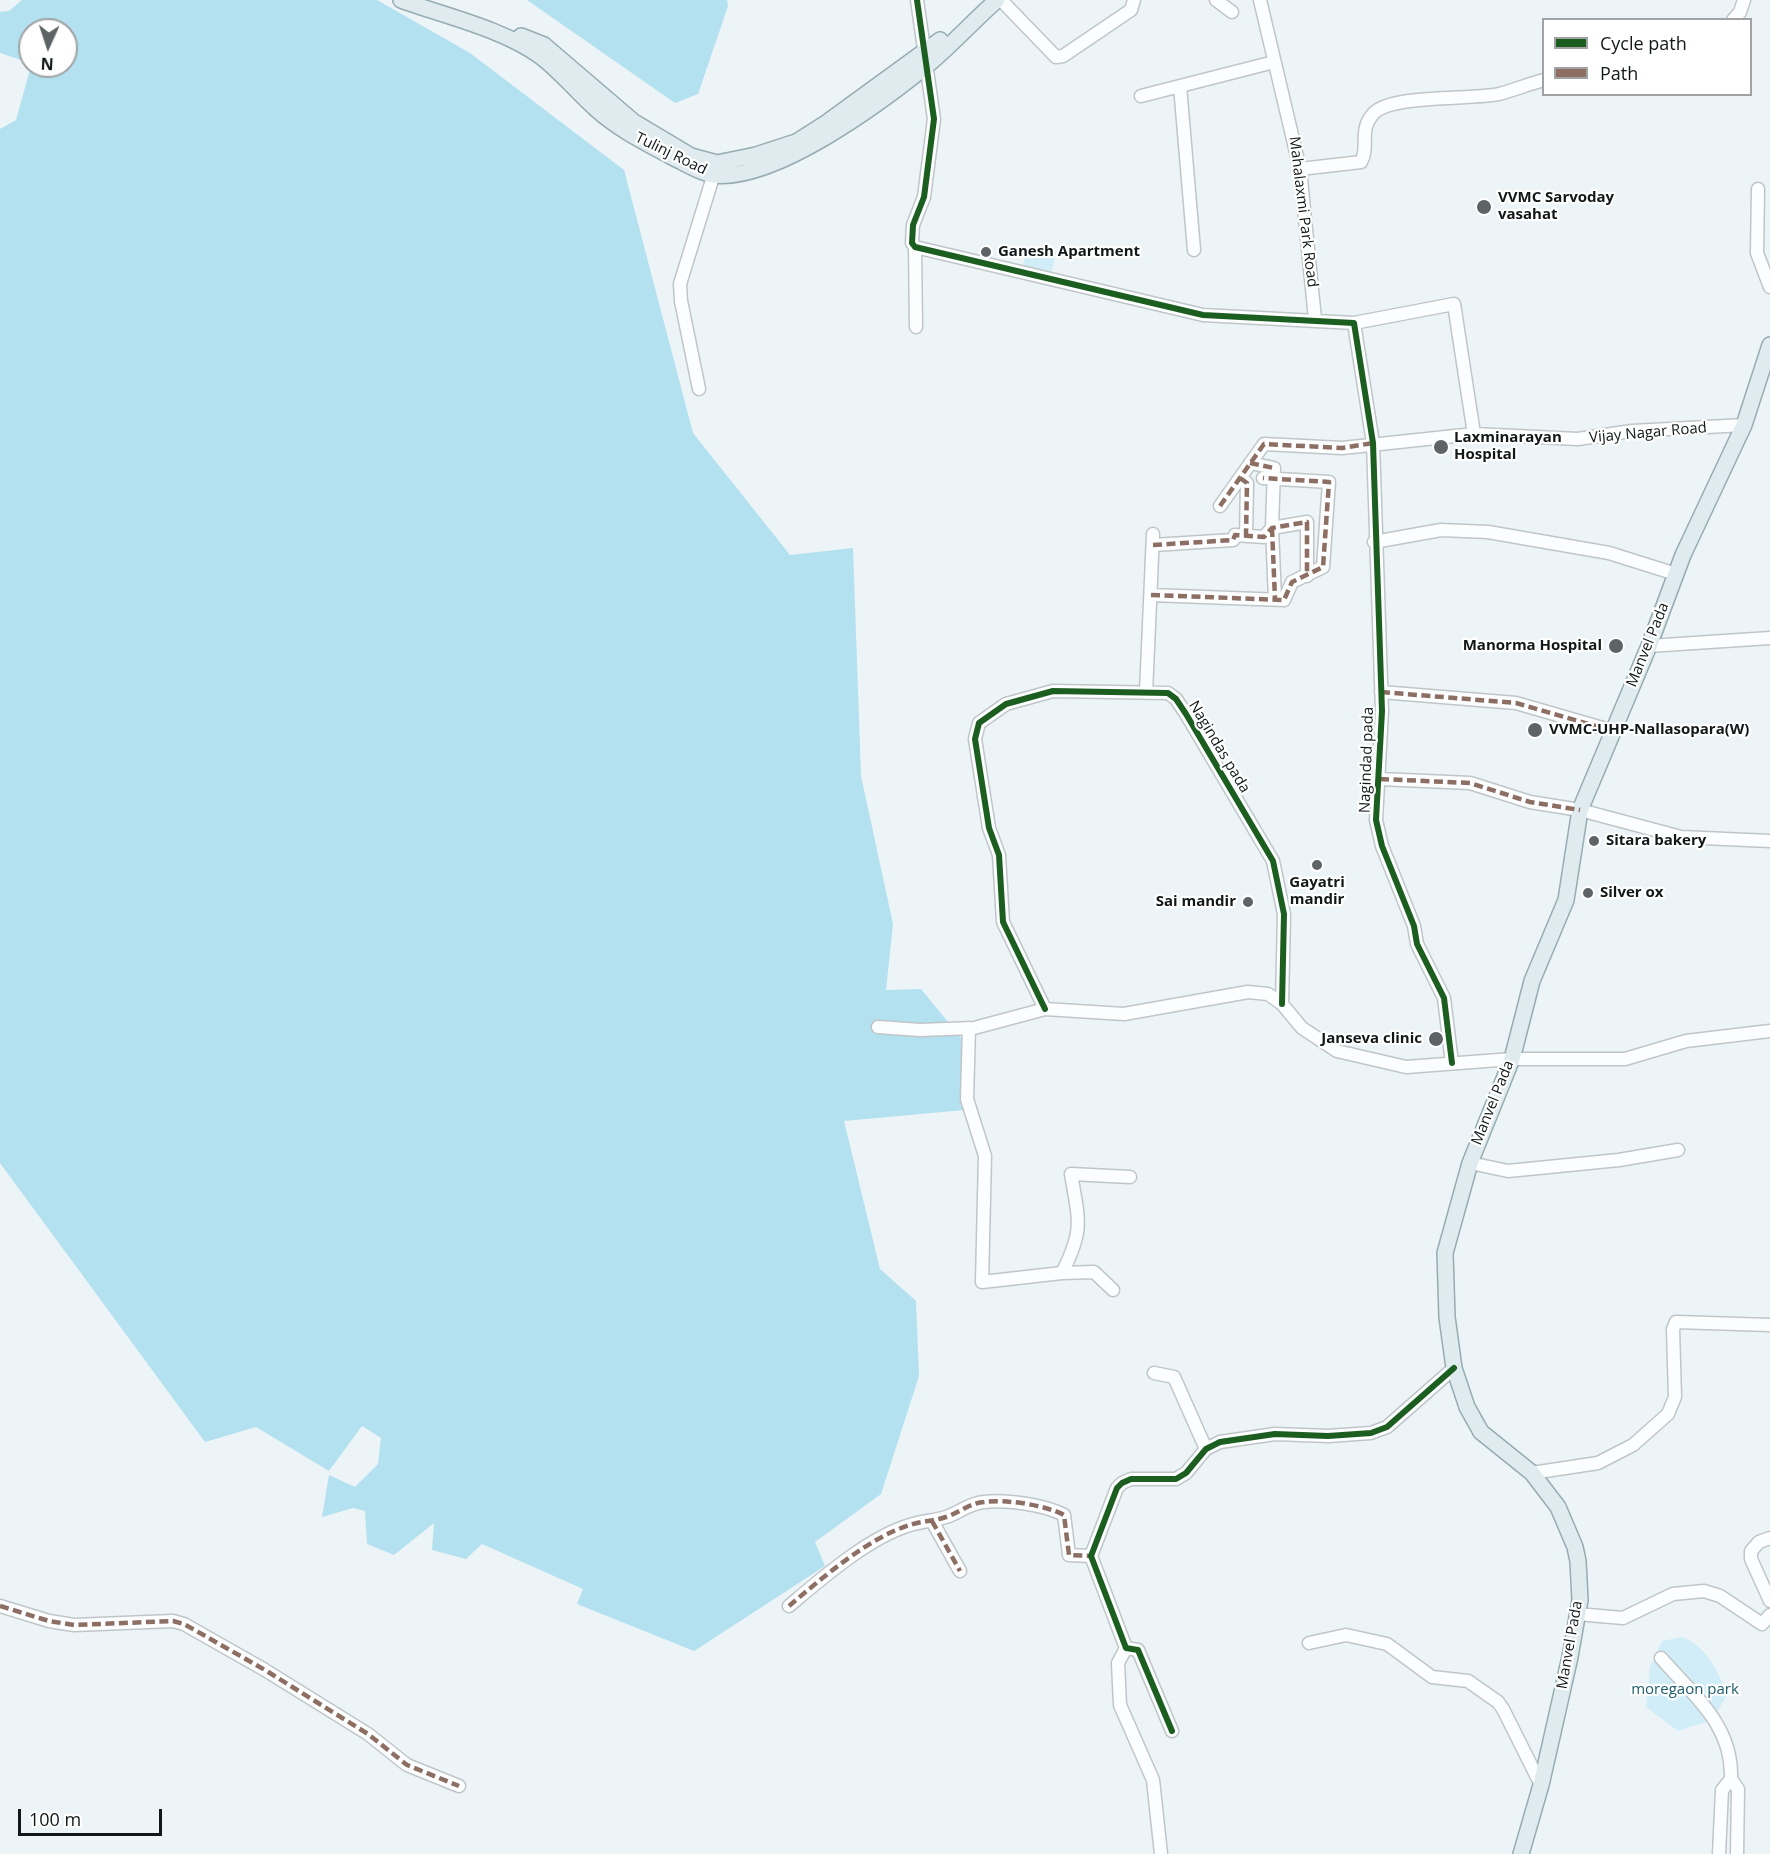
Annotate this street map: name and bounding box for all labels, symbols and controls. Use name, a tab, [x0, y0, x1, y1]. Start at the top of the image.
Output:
north arrow	[18, 18, 78, 78]
legend	[1542, 18, 1752, 96]
text: Cycle path	[1600, 31, 1687, 55]
text: N	[40, 53, 54, 75]
text: Path	[1600, 61, 1638, 85]
street label: Tulinj Road	[632, 129, 710, 179]
street label: Mahalaxmi Park Road	[1285, 135, 1321, 289]
place label: VVMC Sarvoday vasahat	[1498, 189, 1614, 224]
marker: VVMC Sarvoday vasahat	[1475, 198, 1493, 216]
place label: Ganesh Apartment	[998, 243, 1140, 261]
marker: Ganesh Apartment	[979, 245, 993, 259]
street label: Vijay Nagar Road	[1588, 419, 1708, 447]
place label: Laxminarayan Hospital	[1454, 429, 1562, 464]
marker: Laxminarayan Hospital	[1432, 438, 1450, 456]
street label: Manvel Pada	[1623, 600, 1673, 690]
place label: Manorma Hospital	[1463, 637, 1602, 655]
marker: Manorma Hospital	[1607, 637, 1625, 655]
street label: Nagindas pada	[1184, 698, 1254, 796]
street label: Nagindad pada	[1356, 707, 1378, 813]
marker: VVMC-UHP-Nallasopara(W)	[1526, 721, 1544, 739]
place label: VVMC-UHP-Nallasopara(W)	[1549, 721, 1749, 739]
place label: Sitara bakery	[1606, 832, 1706, 850]
marker: Sitara bakery	[1587, 834, 1601, 848]
marker: Gayatri mandir	[1310, 858, 1324, 872]
place label: Gayatri mandir	[1289, 874, 1345, 909]
place label: Silver ox	[1600, 884, 1663, 902]
marker: Silver ox	[1581, 886, 1595, 900]
place label: Sai mandir	[1156, 893, 1236, 911]
marker: Sai mandir	[1241, 895, 1255, 909]
place label: Janseva clinic	[1321, 1030, 1422, 1048]
marker: Janseva clinic	[1427, 1030, 1445, 1048]
street label: Manvel Pada	[1468, 1058, 1518, 1148]
street label: Manvel Pada	[1553, 1599, 1587, 1691]
park label: moregaon park	[1631, 1681, 1739, 1699]
scale bar	[21, 1797, 165, 1835]
text: 100 m	[29, 1807, 81, 1831]

